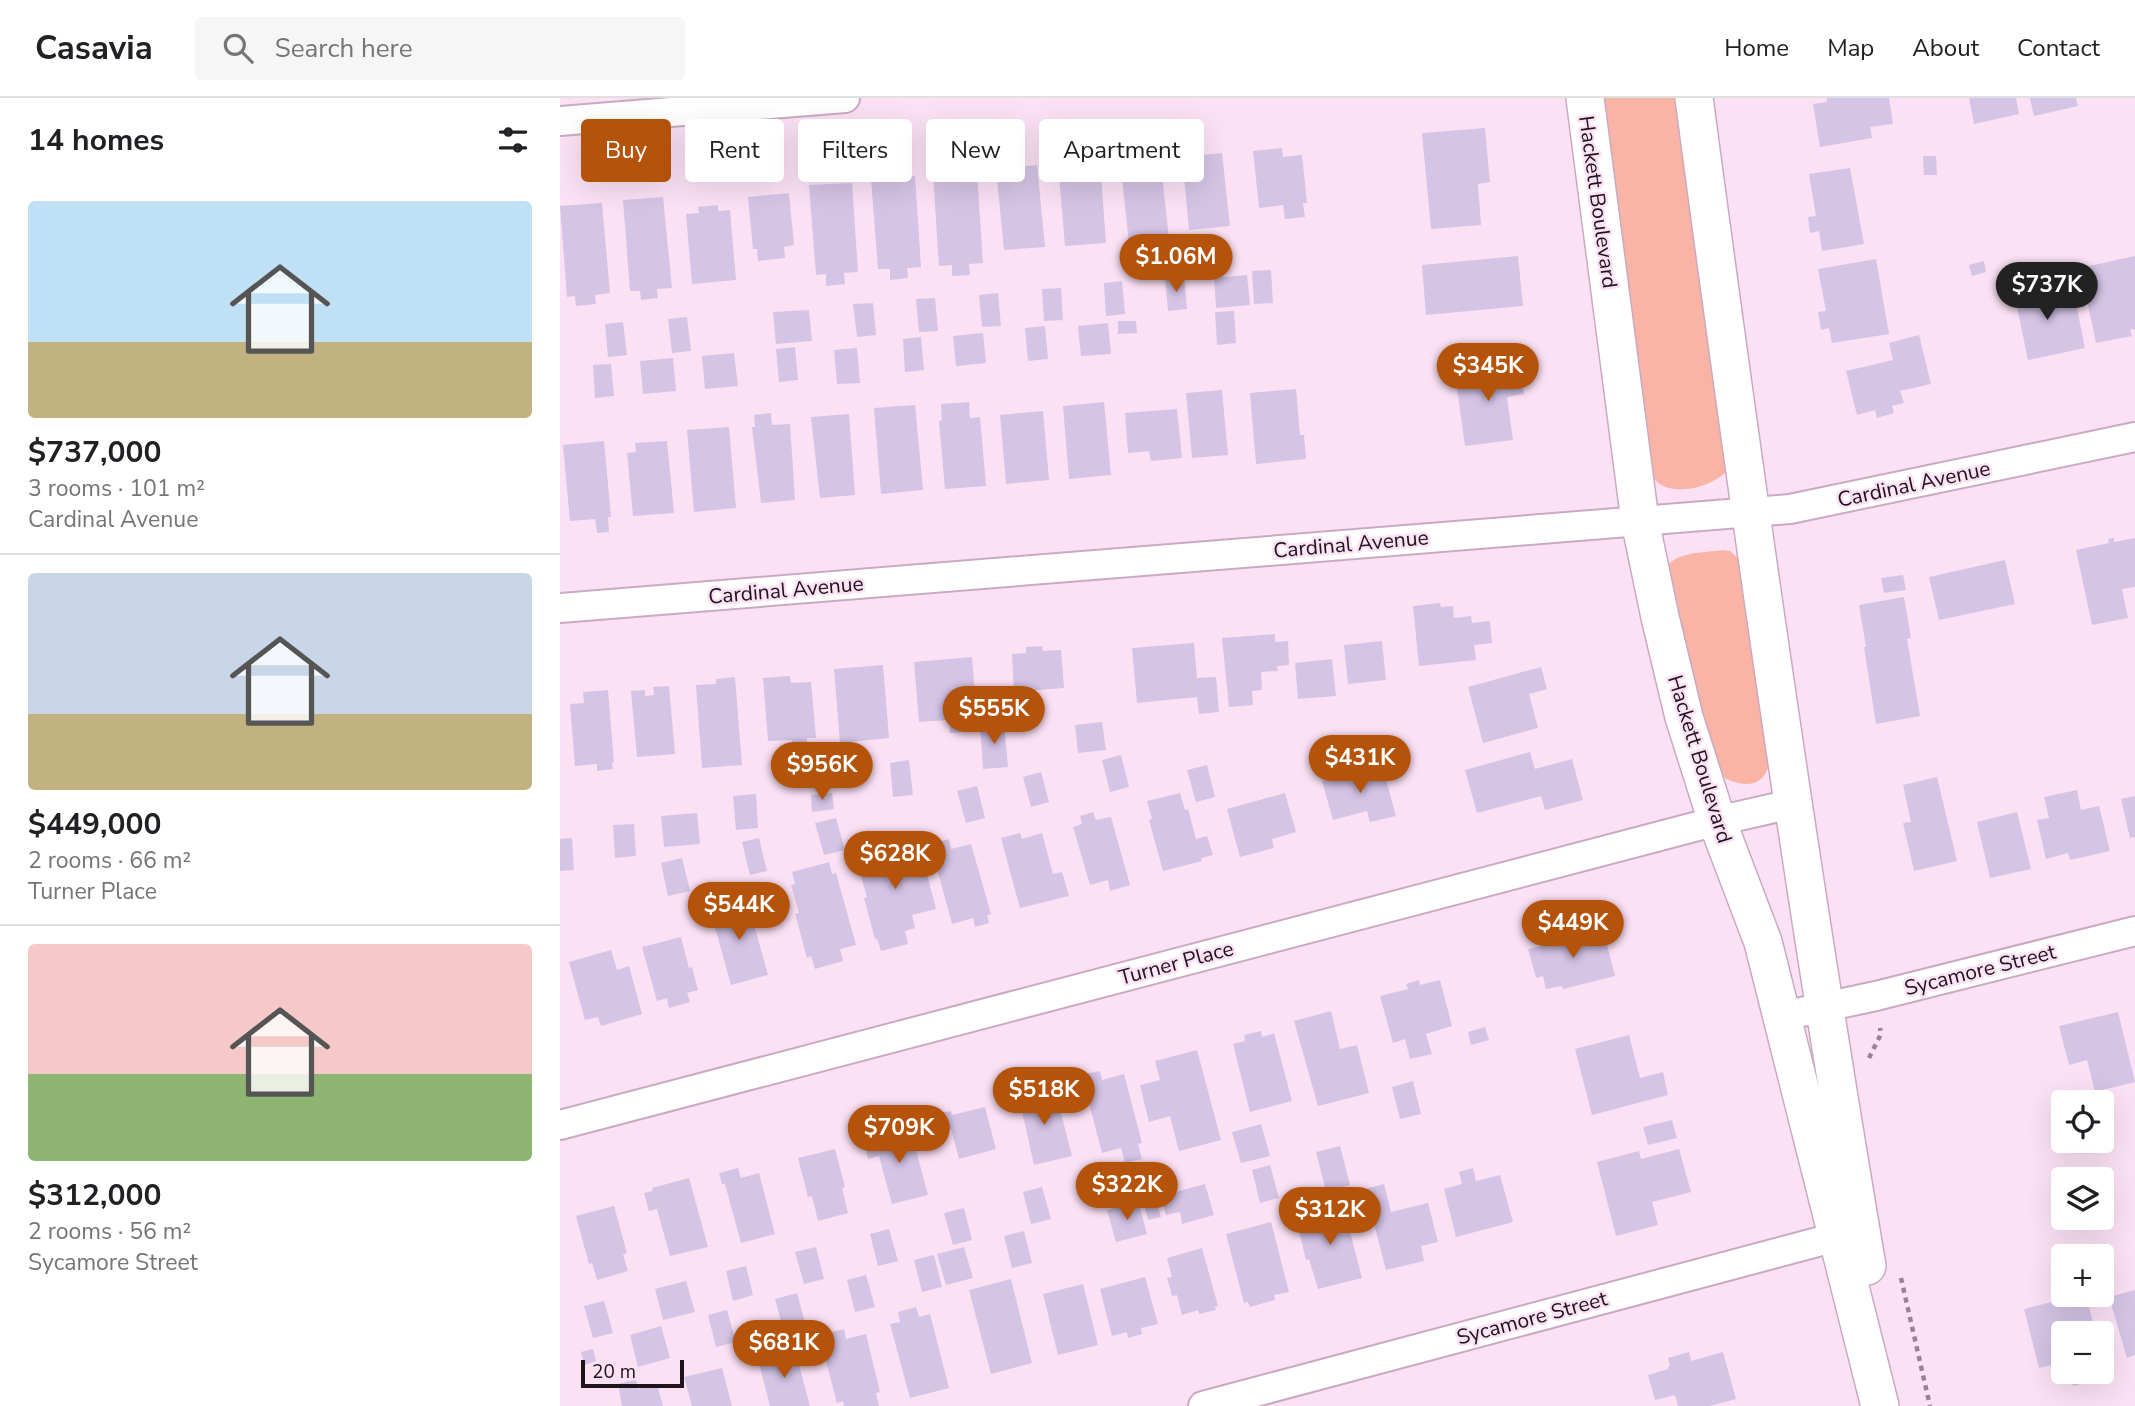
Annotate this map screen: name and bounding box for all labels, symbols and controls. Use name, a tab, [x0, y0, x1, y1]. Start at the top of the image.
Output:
search box	[195, 17, 685, 80]
text: Casavia	[35, 26, 153, 71]
icon: search	[219, 29, 257, 67]
text: Search here	[275, 31, 413, 66]
text: Home	[1724, 32, 1789, 64]
text: Map	[1827, 32, 1874, 64]
text: About	[1912, 32, 1979, 64]
text: Contact	[2017, 32, 2100, 64]
street label: Hackett Boulevard	[1572, 114, 1624, 290]
chip: Buy	[581, 119, 671, 182]
chip: Rent	[685, 119, 784, 182]
chip: Filters	[798, 119, 912, 182]
chip: New	[926, 119, 1025, 182]
chip: Apartment	[1039, 119, 1204, 182]
text: 14 homes	[28, 120, 164, 161]
icon: filters	[494, 121, 532, 159]
pin: $1.06M	[1119, 234, 1233, 294]
text: $1.06M	[1136, 241, 1216, 272]
icon: home	[217, 246, 343, 372]
pin: $737K	[1998, 262, 2096, 322]
text: $737K	[2012, 269, 2082, 300]
pin: $345K	[1439, 344, 1537, 403]
text: $345K	[1453, 350, 1523, 381]
text: $737,000	[28, 432, 161, 473]
street label: Cardinal Avenue	[1835, 454, 1993, 514]
text: 3 rooms · 101 m²	[28, 473, 205, 504]
text: Cardinal Avenue	[28, 504, 198, 535]
street label: Cardinal Avenue	[1272, 523, 1430, 565]
street label: Cardinal Avenue	[707, 569, 865, 611]
icon: home	[217, 618, 343, 744]
street label: Hackett Boulevard	[1661, 672, 1739, 846]
pin: $555K	[945, 686, 1043, 746]
text: $555K	[959, 693, 1029, 724]
pin: $431K	[1311, 736, 1409, 795]
pin: $956K	[773, 742, 871, 802]
text: $431K	[1325, 742, 1395, 773]
text: $956K	[787, 749, 857, 780]
text: $449,000	[28, 804, 161, 845]
pin: $628K	[846, 832, 944, 891]
text: $628K	[860, 838, 930, 869]
text: 2 rooms · 66 m²	[28, 845, 191, 876]
text: Turner Place	[28, 876, 157, 907]
pin: $544K	[690, 882, 788, 942]
text: $544K	[704, 889, 774, 920]
pin: $449K	[1524, 900, 1622, 960]
text: $449K	[1538, 907, 1608, 938]
street label: Turner Place	[1116, 934, 1236, 992]
street label: Sycamore Street	[1901, 937, 2059, 1002]
icon: home	[217, 989, 343, 1115]
pin: $518K	[995, 1068, 1093, 1127]
text: $518K	[1009, 1074, 1079, 1105]
map controls	[2051, 1090, 2114, 1384]
button: locate	[2051, 1090, 2114, 1153]
pin: $709K	[850, 1105, 948, 1165]
text: $709K	[864, 1112, 934, 1143]
pin: $322K	[1078, 1162, 1176, 1222]
button: layers	[2051, 1167, 2114, 1230]
text: $322K	[1092, 1169, 1162, 1200]
text: $312,000	[28, 1175, 161, 1216]
pin: $312K	[1281, 1188, 1379, 1247]
text: $312K	[1295, 1194, 1365, 1225]
text: 2 rooms · 56 m²	[28, 1216, 191, 1247]
button: +	[2051, 1244, 2114, 1307]
text: Sycamore Street	[28, 1247, 198, 1278]
street label: Sycamore Street	[1453, 1284, 1611, 1352]
pin: $681K	[735, 1320, 833, 1380]
button: −	[2051, 1321, 2114, 1384]
text: $681K	[749, 1327, 819, 1358]
scale bar	[581, 1357, 684, 1389]
text: 20 m	[592, 1359, 636, 1385]

